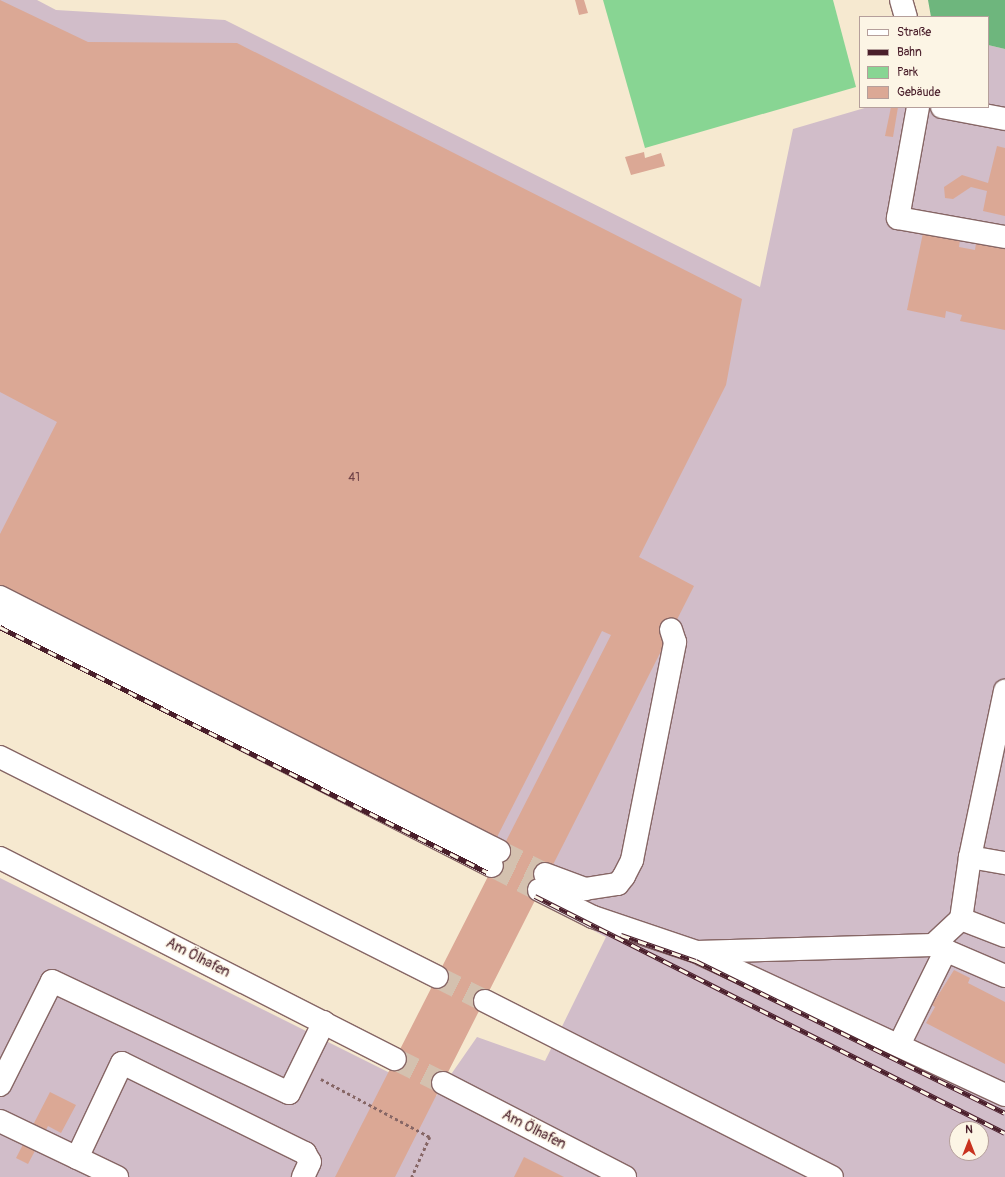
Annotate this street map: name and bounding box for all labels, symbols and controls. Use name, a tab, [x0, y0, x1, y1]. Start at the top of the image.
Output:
legend	[859, 16, 989, 108]
text: Straße	[897, 25, 931, 40]
text: Bahn	[897, 45, 922, 60]
text: Park	[897, 65, 918, 80]
text: Gebäude	[897, 85, 940, 100]
house number: 41	[348, 471, 360, 485]
street label: Am Ölhafen	[163, 935, 233, 981]
street label: Am Ölhafen	[499, 1107, 569, 1153]
north arrow	[949, 1121, 989, 1161]
text: N	[965, 1123, 973, 1136]

